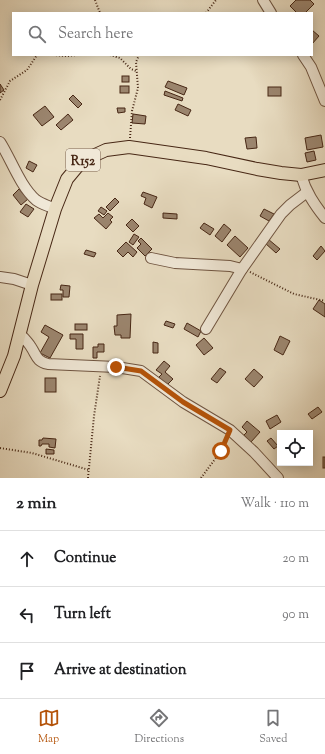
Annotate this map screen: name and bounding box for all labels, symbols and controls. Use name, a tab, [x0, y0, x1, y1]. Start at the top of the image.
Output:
search box	[12, 12, 313, 56]
icon: search	[26, 23, 48, 45]
text: Search here	[58, 24, 133, 45]
road number: R152	[66, 149, 100, 171]
route end	[107, 358, 125, 376]
map controls	[277, 430, 313, 466]
button: locate	[277, 430, 313, 466]
route start	[212, 442, 230, 460]
text: 2 min	[16, 492, 57, 516]
text: Walk · 110 m	[241, 495, 309, 513]
icon: ahead	[16, 548, 38, 570]
text: Continue	[54, 548, 116, 569]
text: 20 m	[283, 550, 309, 568]
icon: left	[16, 604, 38, 626]
text: Turn left	[54, 604, 111, 625]
text: 90 m	[282, 606, 309, 624]
icon: arrive	[16, 660, 38, 682]
text: Arrive at destination	[54, 660, 187, 681]
tab: Map	[38, 707, 60, 747]
tab: Directions	[135, 707, 184, 747]
tab: Saved	[259, 707, 287, 747]

